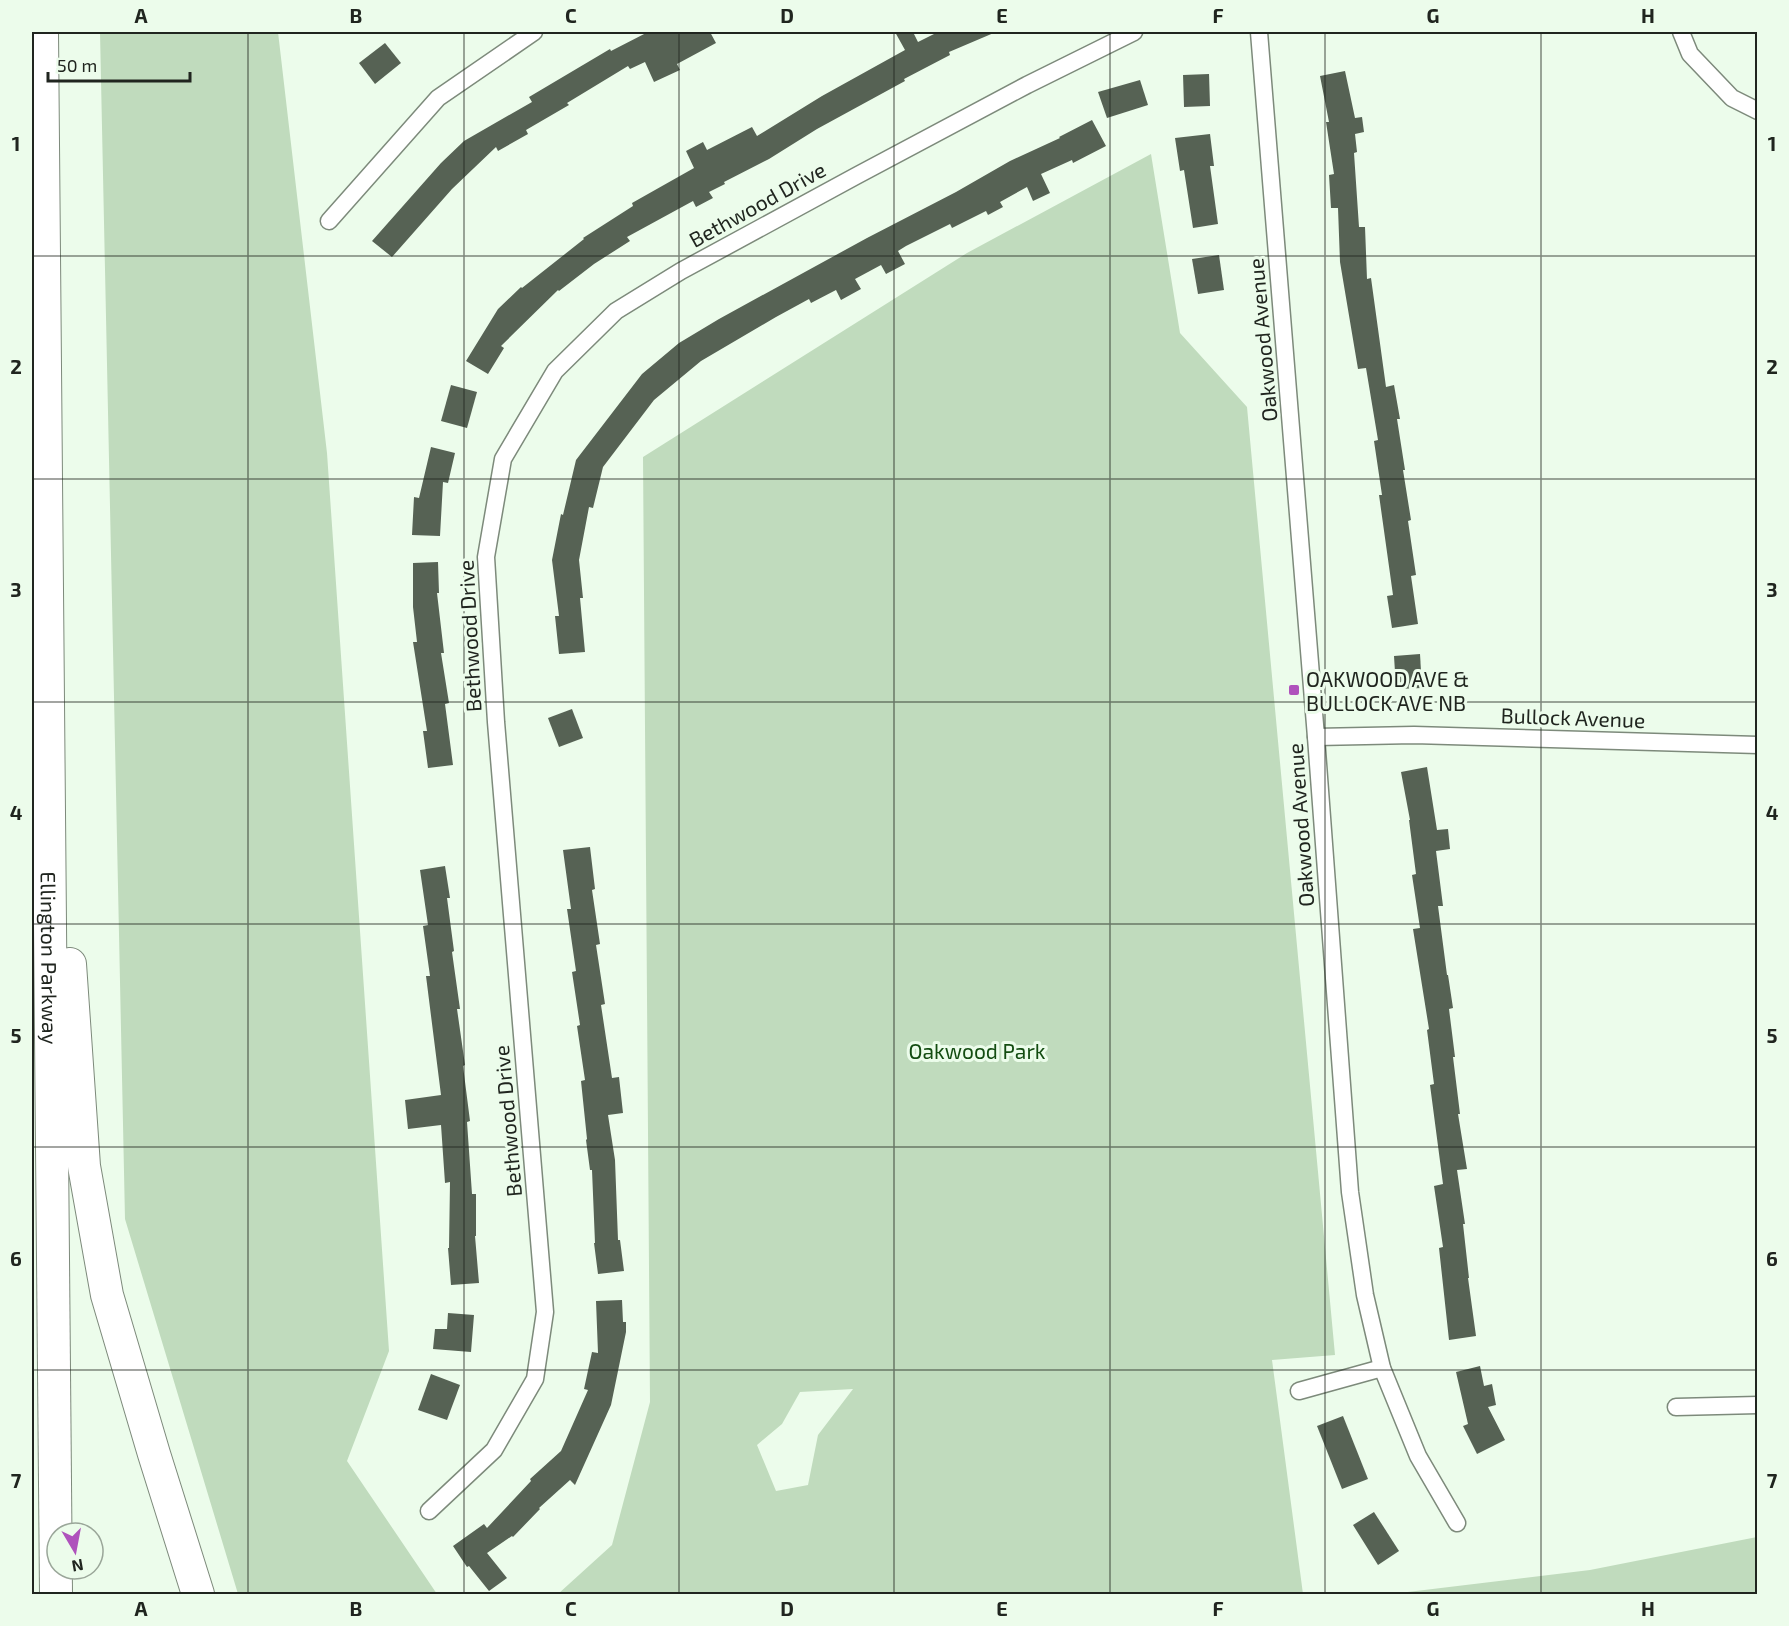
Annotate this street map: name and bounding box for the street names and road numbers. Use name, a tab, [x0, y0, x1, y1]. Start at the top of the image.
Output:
street label: Bethwood Drive	[684, 156, 830, 252]
street label: Oakwood Avenue	[1242, 257, 1282, 423]
street label: Bethwood Drive	[453, 559, 485, 713]
street label: Bullock Avenue	[1500, 702, 1646, 732]
street label: Oakwood Avenue	[1282, 742, 1318, 908]
street label: Ellington Parkway	[37, 871, 64, 1045]
street label: Bethwood Drive	[488, 1044, 526, 1198]

